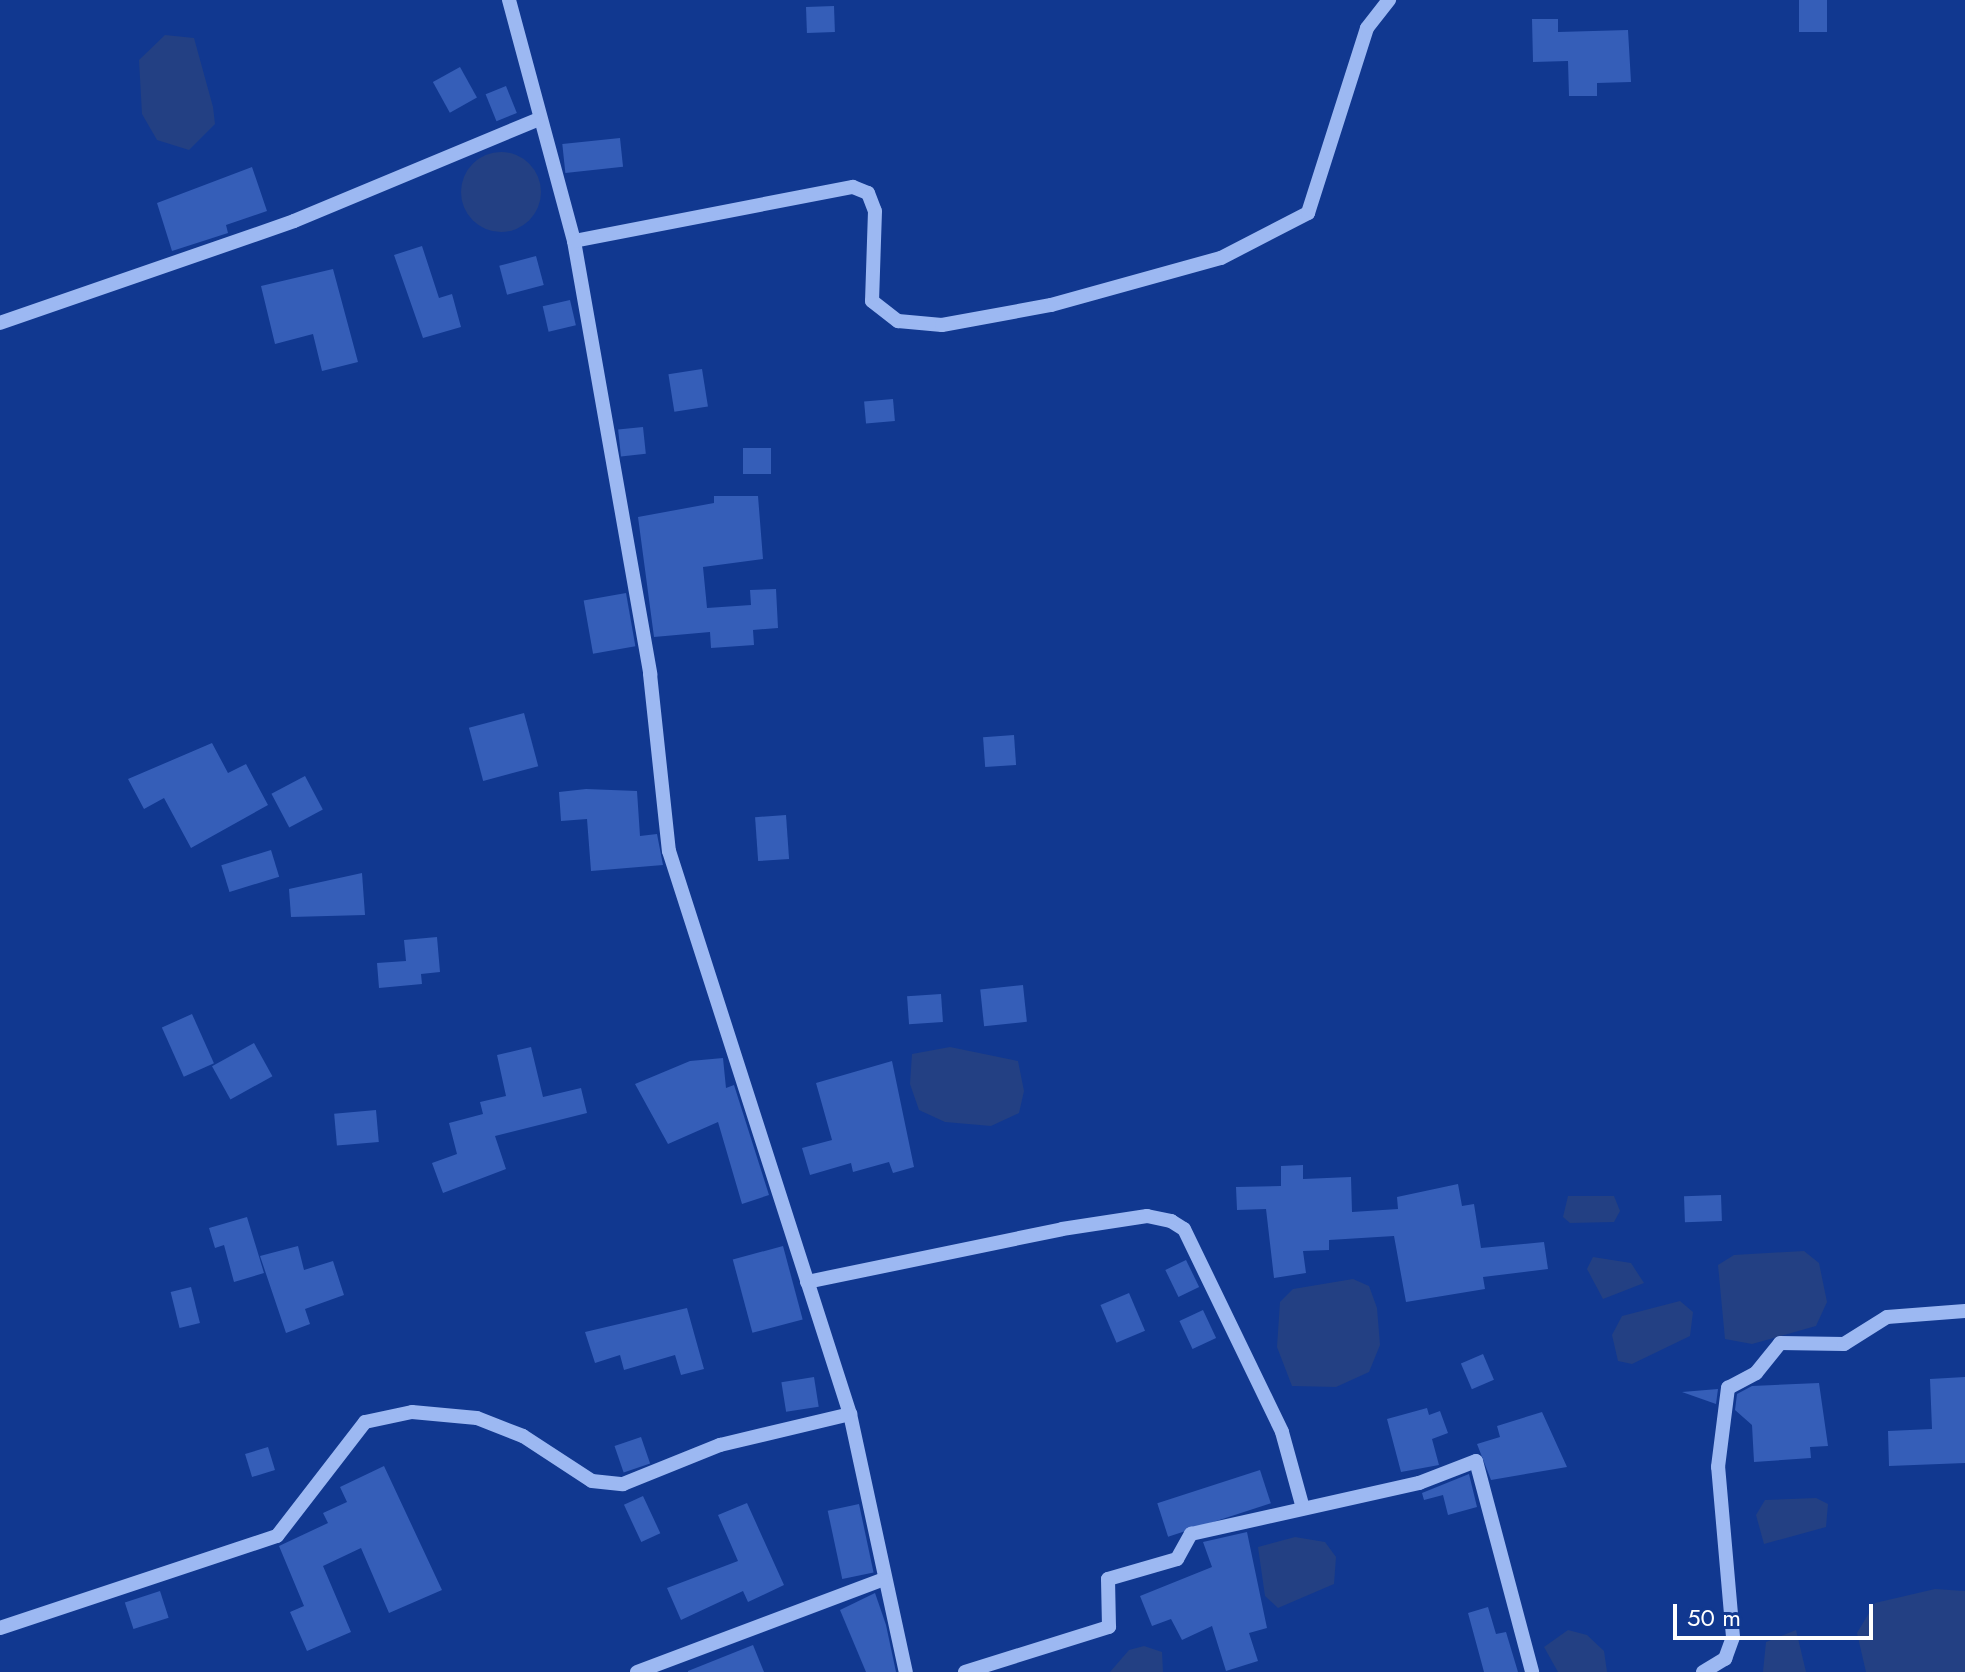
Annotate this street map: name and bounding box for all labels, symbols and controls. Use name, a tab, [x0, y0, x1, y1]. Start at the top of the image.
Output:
scale bar	[1677, 1588, 1877, 1638]
text: 50 m	[1687, 1600, 1741, 1635]

